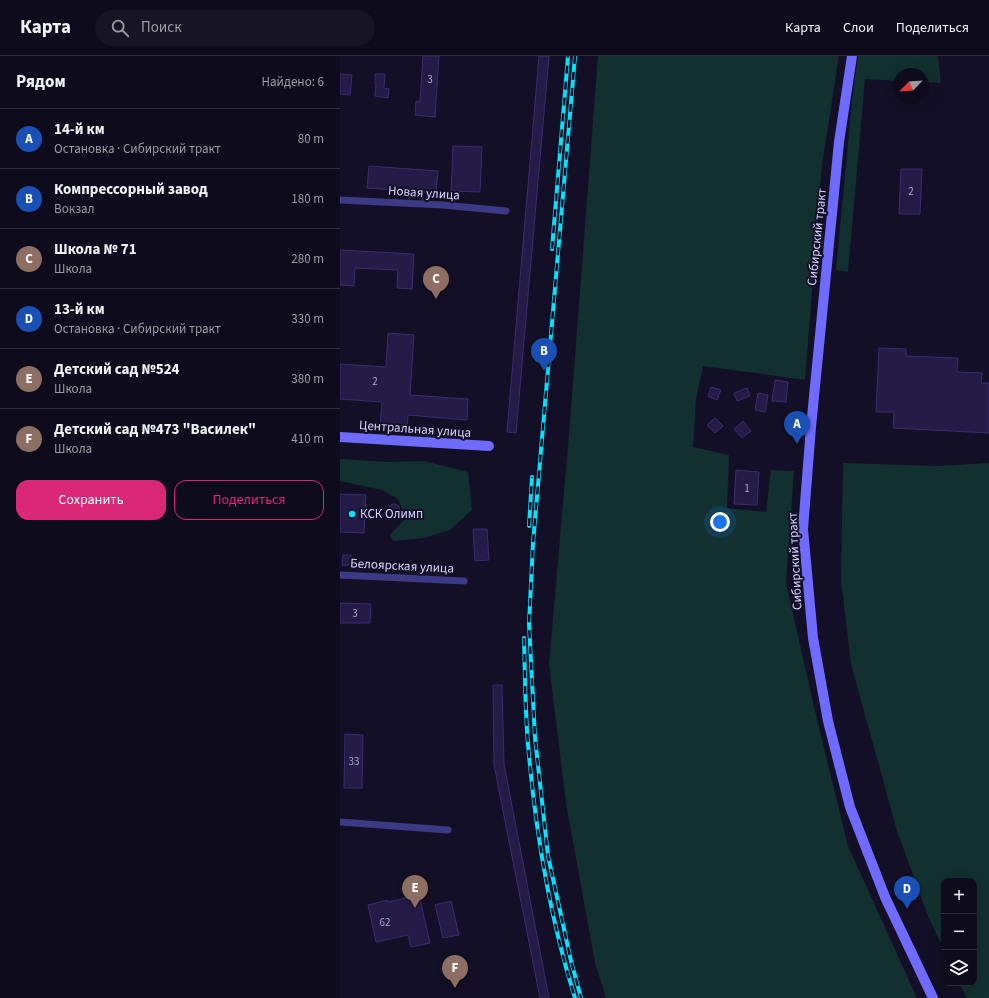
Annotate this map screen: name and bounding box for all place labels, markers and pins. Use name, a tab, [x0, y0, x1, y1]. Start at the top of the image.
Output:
pin: C	[423, 266, 449, 299]
pin: B	[531, 338, 557, 371]
pin: A	[784, 411, 810, 444]
place label: КСК Олимп	[360, 505, 423, 523]
marker: КСК Олимп	[347, 509, 357, 519]
pin: E	[402, 875, 428, 908]
pin: D	[894, 876, 920, 909]
pin: F	[442, 955, 468, 988]

